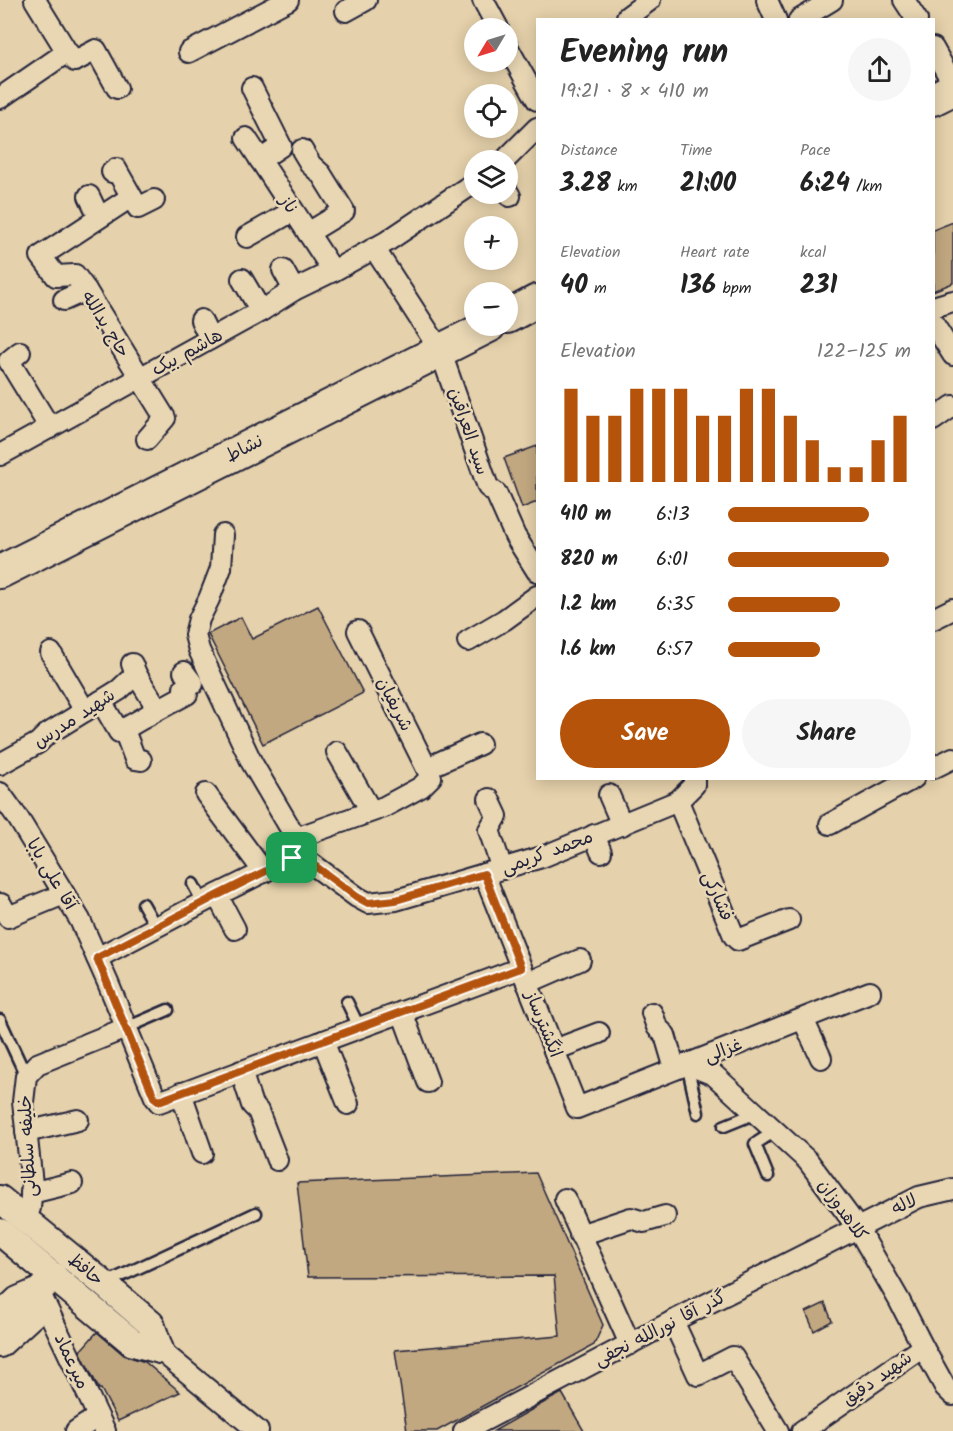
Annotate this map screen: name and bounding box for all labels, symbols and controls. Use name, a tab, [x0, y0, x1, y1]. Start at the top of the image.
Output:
north arrow	[464, 18, 518, 72]
map controls	[464, 18, 518, 336]
text: Evening run	[560, 27, 728, 80]
button: share	[848, 38, 911, 101]
text: 19:21 · 8 × 410 m	[560, 76, 709, 108]
button: locate	[464, 84, 518, 138]
text: Distance	[560, 138, 618, 163]
text: Time	[680, 138, 712, 163]
text: Pace	[800, 138, 831, 163]
button: layers	[464, 150, 518, 204]
text: 3.28	[560, 163, 611, 205]
text: 21:00	[680, 163, 736, 205]
text: 6:24	[800, 163, 850, 205]
text: km	[611, 174, 638, 199]
text: /km	[850, 174, 882, 199]
street label: ناز	[270, 188, 305, 220]
button: +	[464, 216, 518, 270]
text: Elevation	[560, 240, 621, 265]
text: Heart rate	[680, 240, 750, 265]
text: kcal	[800, 240, 826, 265]
text: 40	[560, 265, 588, 307]
text: 136	[680, 265, 716, 307]
text: 231	[800, 265, 837, 307]
text: m	[588, 276, 607, 301]
text: bpm	[716, 276, 751, 301]
button: −	[464, 282, 518, 336]
street label: حاج یدالله	[73, 286, 137, 364]
street label: هاشم بیک	[147, 322, 229, 385]
text: Elevation	[560, 336, 636, 368]
text: 122–125 m	[817, 336, 911, 368]
street label: سید العراقین	[439, 384, 496, 479]
street label: نشاط	[221, 427, 269, 471]
text: 410 m	[560, 499, 611, 531]
text: 6:13	[656, 499, 690, 531]
text: 820 m	[560, 544, 618, 576]
text: 6:01	[656, 544, 688, 576]
text: 1.2 km	[560, 589, 616, 621]
text: 6:35	[656, 589, 694, 621]
text: 1.6 km	[560, 634, 616, 666]
text: 6:57	[656, 634, 692, 666]
street label: شریفیان	[368, 672, 420, 737]
street label: شهید مدرس	[28, 682, 122, 757]
button: Save	[560, 699, 730, 768]
button: Share	[742, 699, 911, 768]
street label: محمد کریمی	[497, 823, 598, 883]
pin	[266, 832, 317, 883]
street label: آقا علی بابا	[18, 833, 84, 918]
icon: arrive	[275, 841, 308, 874]
street label: فشارکی	[693, 867, 740, 926]
street label: انگشترساز	[515, 985, 569, 1062]
street label: غزالی	[700, 1031, 747, 1072]
street label: خلیفه سلطانی	[11, 1094, 46, 1198]
street label: کلاهدوزان	[809, 1174, 875, 1248]
street label: لاله	[887, 1187, 922, 1224]
street label: حافظ	[61, 1246, 110, 1294]
street label: گذر آقا نورالله نجفی	[589, 1283, 732, 1375]
street label: میرعماد	[45, 1329, 96, 1394]
street label: شهید دقیق	[837, 1344, 919, 1414]

